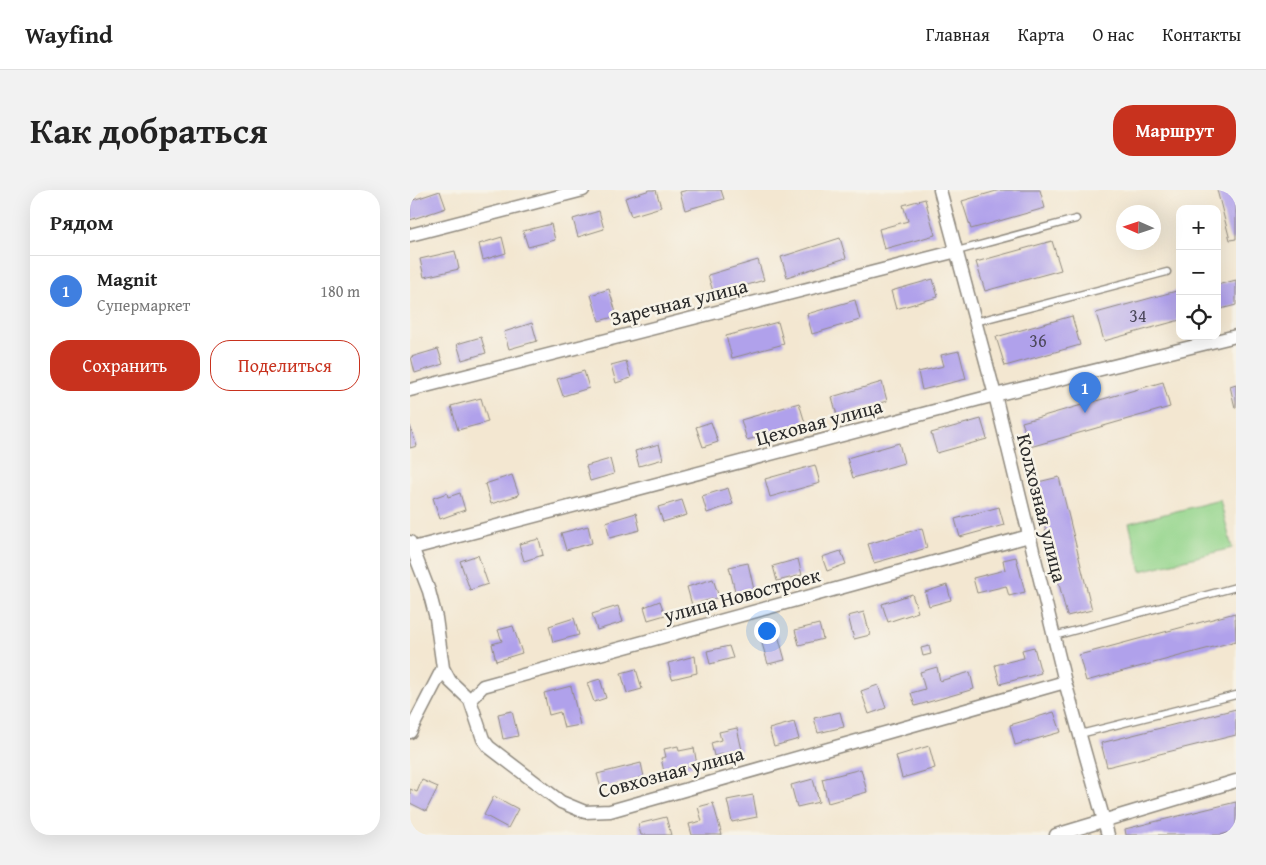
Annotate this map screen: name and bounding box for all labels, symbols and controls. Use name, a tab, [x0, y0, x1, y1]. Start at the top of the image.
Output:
text: Wayfind	[25, 17, 113, 52]
text: Главная	[926, 21, 990, 48]
text: Карта	[1018, 21, 1064, 48]
text: О нас	[1092, 21, 1134, 48]
text: Контакты	[1162, 21, 1241, 48]
text: Как добраться	[30, 105, 268, 156]
button: Маршрут	[1113, 105, 1236, 156]
north arrow	[1116, 205, 1161, 250]
map controls	[1176, 205, 1221, 340]
button: +	[1176, 205, 1221, 250]
text: Рядом	[50, 207, 113, 238]
button: −	[1176, 250, 1221, 295]
text: Magnit	[97, 265, 157, 293]
street label: Заречная улица	[607, 270, 751, 333]
text: 1	[62, 279, 70, 303]
text: 180 m	[320, 279, 360, 303]
text: Супермаркет	[97, 293, 190, 317]
button: locate	[1176, 295, 1221, 340]
house number: 34	[1129, 302, 1147, 329]
house number: 36	[1029, 327, 1047, 354]
button: Сохранить	[50, 340, 200, 391]
button: Поделиться	[210, 340, 360, 391]
pin: 1	[1069, 372, 1101, 413]
street label: Цеховая улица	[752, 391, 886, 452]
street label: Колхозная улица	[1010, 431, 1075, 586]
street label: улица Новостроек	[659, 560, 824, 630]
your location	[754, 618, 780, 644]
street label: Совхозная улица	[595, 738, 747, 805]

